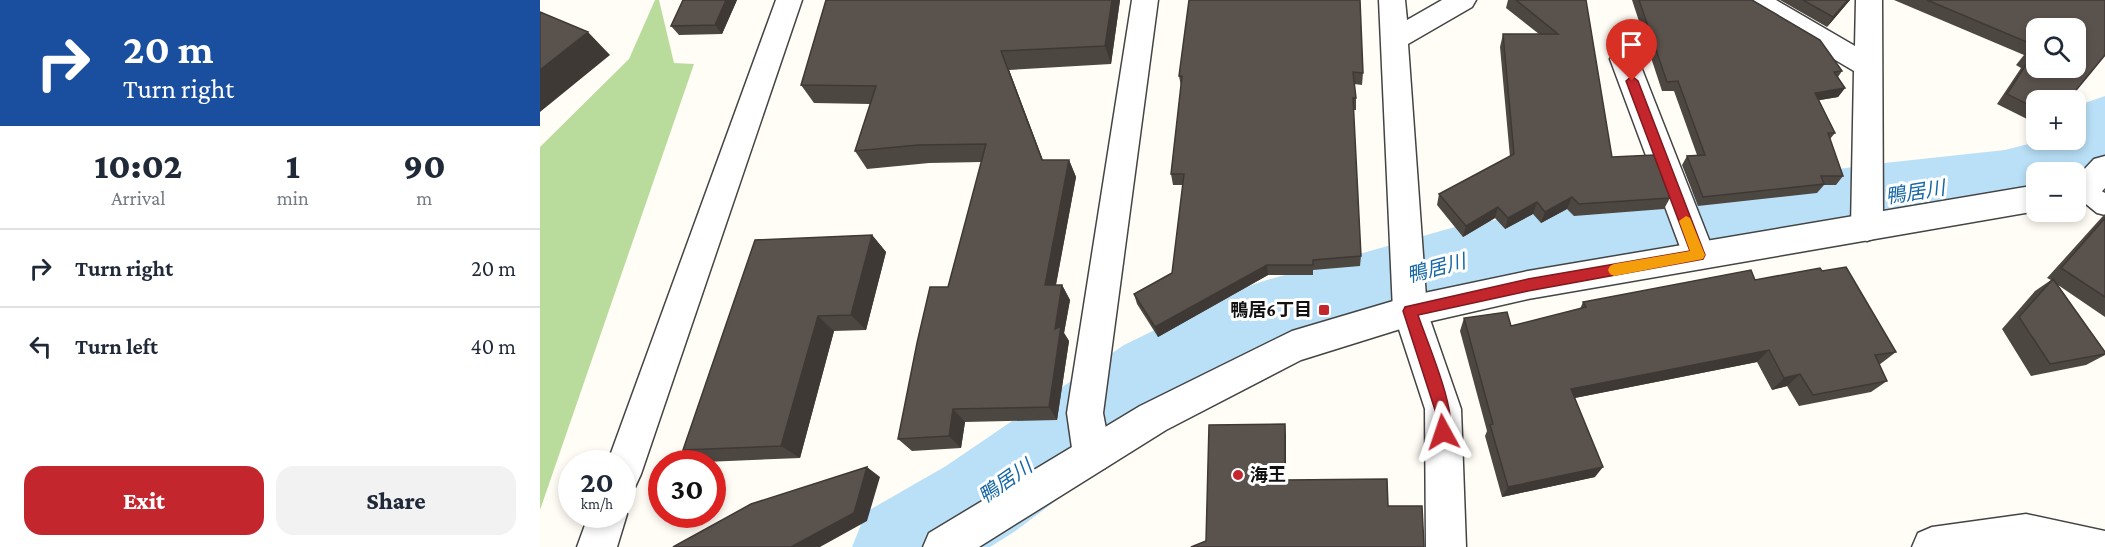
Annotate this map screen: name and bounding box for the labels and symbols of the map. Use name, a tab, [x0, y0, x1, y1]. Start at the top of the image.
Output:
pin	[1606, 19, 1657, 81]
water label: 鴨居川	[1884, 176, 1948, 208]
water label: 鴨居川	[1404, 249, 1470, 286]
place label: 鴨居6丁目	[1230, 300, 1312, 320]
marker: 鴨居6丁目	[1317, 303, 1331, 317]
position arrow	[1411, 400, 1475, 464]
speed limit sign: 30	[648, 450, 726, 528]
water label: 鴨居川	[974, 454, 1038, 507]
place label: 海王	[1250, 465, 1286, 485]
marker: 海王	[1231, 468, 1245, 482]

